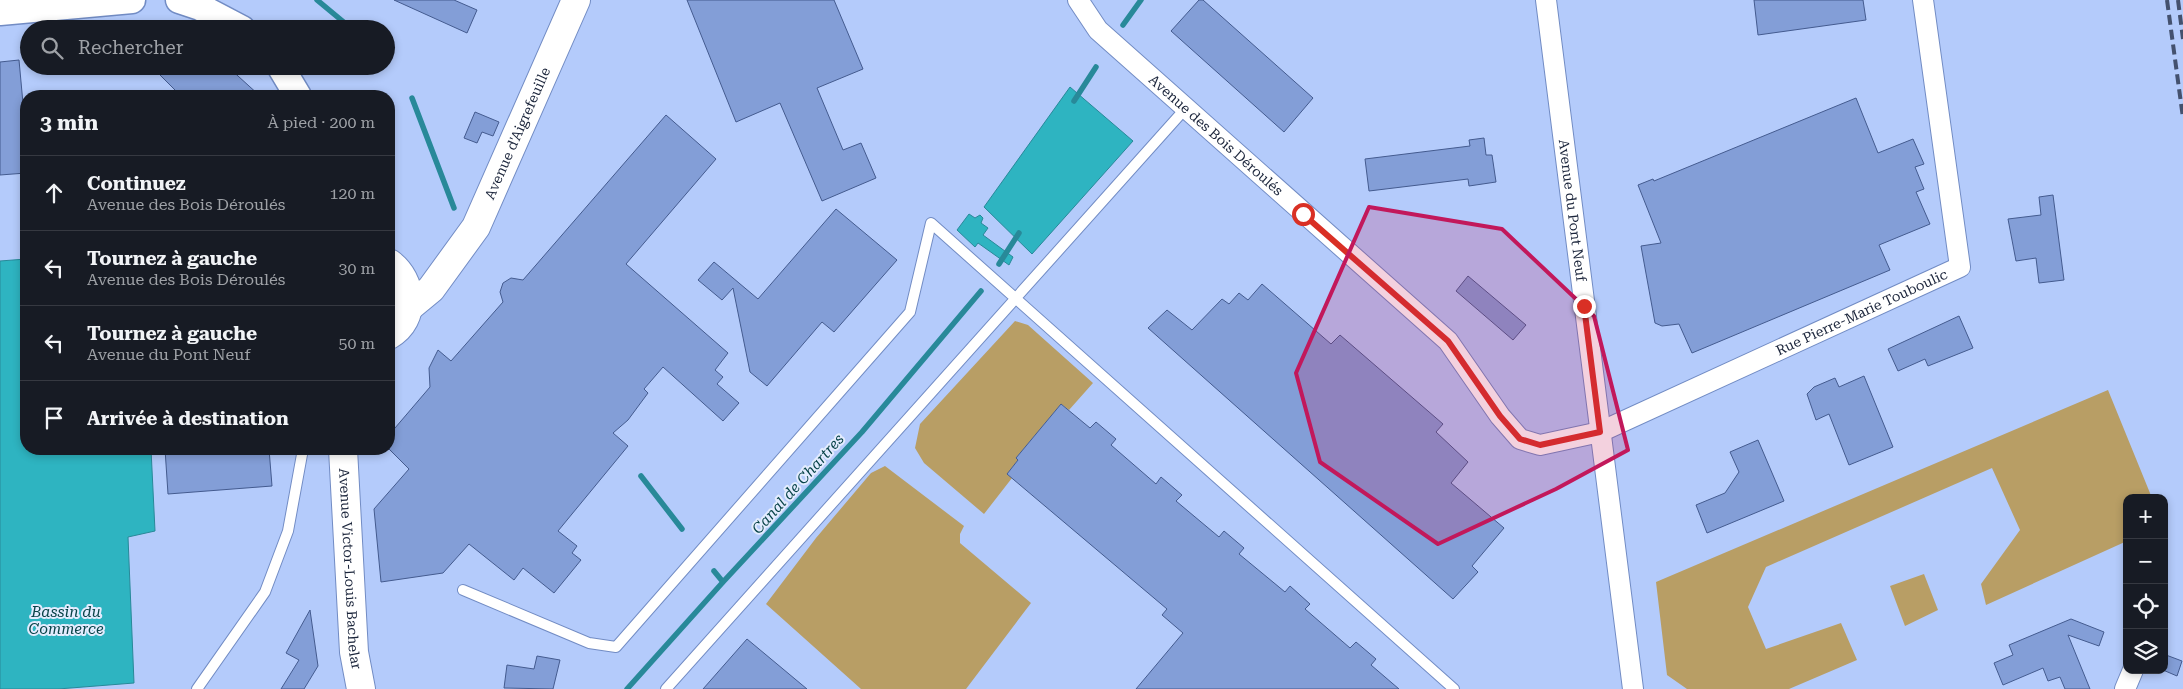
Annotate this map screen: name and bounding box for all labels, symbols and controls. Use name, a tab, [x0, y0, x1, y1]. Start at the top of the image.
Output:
search box	[20, 20, 395, 75]
icon: search	[38, 34, 66, 62]
text: Rechercher	[78, 36, 184, 59]
street label: Avenue d'Aigrefeuille	[481, 64, 554, 202]
street label: Avenue des Bois Déroulés	[1146, 71, 1287, 199]
text: 3 min	[40, 111, 98, 135]
text: À pied · 200 m	[267, 113, 375, 132]
street label: Avenue du Pont Neuf	[1556, 138, 1590, 283]
text: Continuez	[87, 172, 186, 195]
icon: ahead	[40, 179, 68, 207]
text: 120 m	[329, 184, 375, 203]
text: Avenue des Bois Déroulés	[87, 195, 285, 214]
route start	[1292, 203, 1315, 226]
text: Tournez à gauche	[87, 247, 257, 270]
icon: left	[40, 254, 68, 282]
text: 30 m	[338, 259, 375, 278]
street label: Rue Pierre-Marie Touboulic	[1773, 266, 1950, 358]
text: Avenue des Bois Déroulés	[87, 270, 285, 289]
route end	[1573, 295, 1596, 318]
text: Tournez à gauche	[87, 322, 257, 345]
icon: left	[40, 329, 68, 357]
text: 50 m	[338, 334, 375, 353]
text: Avenue du Pont Neuf	[87, 345, 250, 364]
icon: arrive	[40, 404, 68, 432]
text: Arrivée à destination	[87, 407, 289, 430]
water label: Canal de Chartres	[748, 430, 848, 538]
street label: Avenue Victor-Louis Bachelar	[336, 468, 365, 671]
map controls	[2123, 494, 2168, 674]
button: +	[2123, 494, 2168, 539]
button: −	[2123, 539, 2168, 584]
button: locate	[2123, 584, 2168, 629]
water label: Bassin du Commerce	[29, 603, 104, 638]
button: layers	[2123, 629, 2168, 674]

